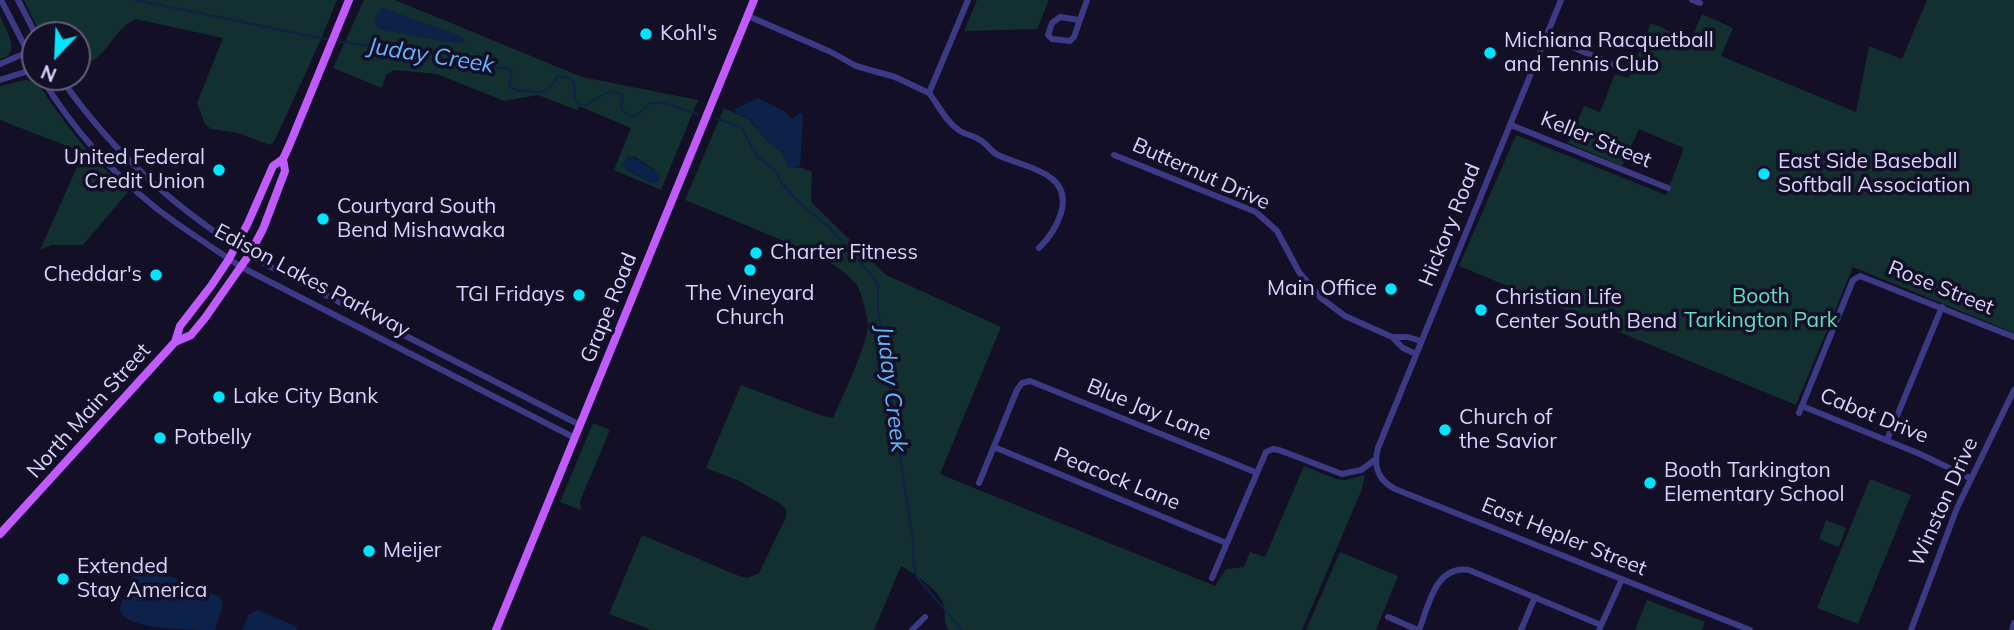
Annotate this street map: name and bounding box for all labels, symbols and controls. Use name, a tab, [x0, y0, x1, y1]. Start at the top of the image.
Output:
north arrow	[21, 21, 91, 91]
place label: Kohl's	[660, 21, 717, 47]
marker: Kohl's	[638, 26, 654, 42]
place label: Michiana Racquetball and Tennis Club	[1504, 28, 1714, 78]
water label: Juday Creek	[366, 32, 496, 80]
marker: Michiana Racquetball and Tennis Club	[1482, 45, 1498, 61]
text: N	[37, 60, 60, 87]
street label: Keller Street	[1537, 106, 1655, 174]
street label: Butternut Drive	[1128, 132, 1274, 216]
place label: United Federal Credit Union	[64, 145, 205, 195]
place label: East Side Baseball Softball Association	[1778, 149, 1970, 199]
street label: Hickory Road	[1414, 160, 1486, 290]
marker: United Federal Credit Union	[211, 162, 227, 178]
marker: East Side Baseball Softball Association	[1756, 166, 1772, 182]
place label: Courtyard South Bend Mishawaka	[337, 194, 505, 244]
marker: Courtyard South Bend Mishawaka	[315, 211, 331, 227]
street label: Edison Lakes Parkway	[210, 219, 414, 343]
place label: Charter Fitness	[770, 240, 918, 266]
marker: Charter Fitness	[748, 245, 764, 261]
street label: Grape Road	[576, 249, 642, 367]
street label: Rose Street	[1885, 255, 1997, 321]
place label: Cheddar's	[43, 262, 142, 288]
marker: The Vineyard Church	[742, 262, 758, 278]
marker: Cheddar's	[148, 267, 164, 283]
place label: Main Office	[1267, 276, 1377, 302]
place label: The Vineyard Church	[686, 281, 814, 331]
marker: Main Office	[1383, 281, 1399, 297]
place label: TGI Fridays	[456, 282, 565, 308]
park label: Booth Tarkington Park	[1684, 284, 1838, 334]
place label: Christian Life Center South Bend	[1495, 285, 1677, 335]
marker: TGI Fridays	[571, 287, 587, 303]
marker: Christian Life Center South Bend	[1473, 302, 1489, 318]
water label: Juday Creek	[870, 324, 912, 454]
street label: North Main Street	[22, 338, 156, 484]
street label: Blue Jay Lane	[1083, 374, 1215, 446]
street label: Cabot Drive	[1816, 383, 1932, 449]
place label: Lake City Bank	[233, 384, 378, 410]
marker: Lake City Bank	[211, 389, 227, 405]
place label: Church of the Savior	[1459, 405, 1557, 455]
marker: Church of the Savior	[1437, 422, 1453, 438]
place label: Potbelly	[174, 425, 252, 451]
marker: Potbelly	[152, 430, 168, 446]
street label: Winston Drive	[1904, 434, 1984, 570]
street label: Peacock Lane	[1050, 442, 1184, 516]
place label: Booth Tarkington Elementary School	[1664, 458, 1845, 508]
marker: Booth Tarkington Elementary School	[1642, 475, 1658, 491]
street label: East Hepler Street	[1478, 492, 1650, 582]
place label: Meijer	[383, 538, 441, 564]
marker: Meijer	[361, 543, 377, 559]
place label: Extended Stay America	[77, 554, 207, 604]
marker: Extended Stay America	[55, 571, 71, 587]

